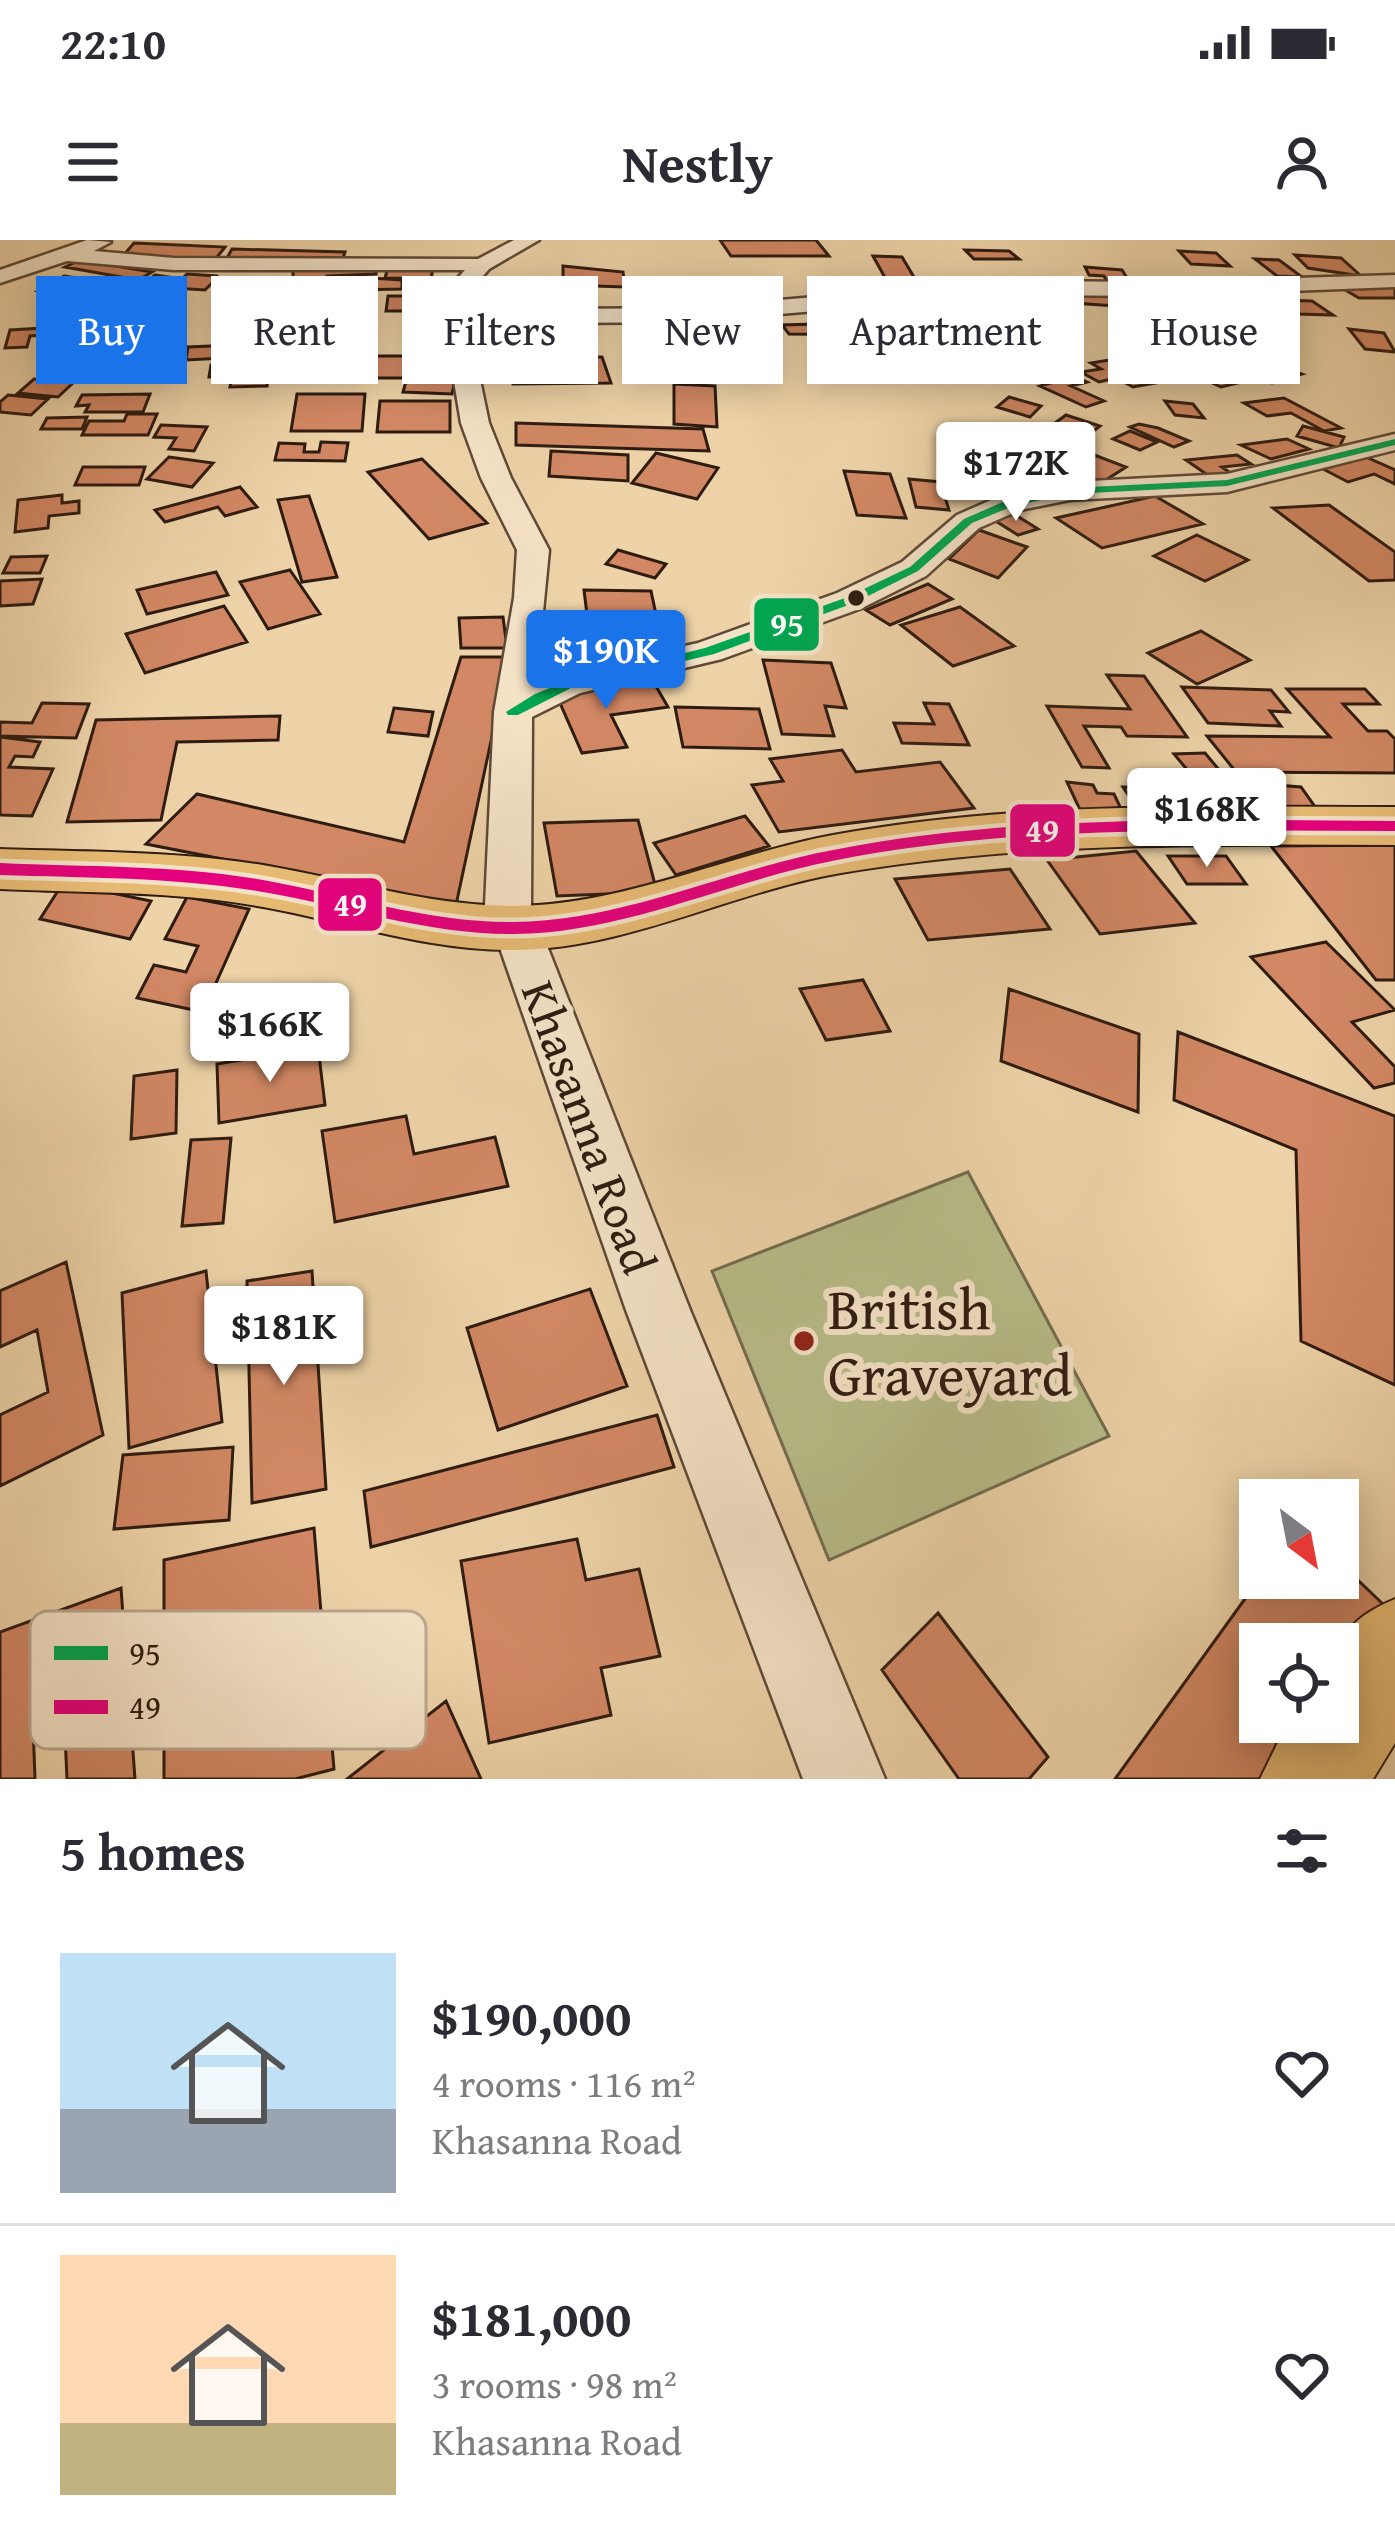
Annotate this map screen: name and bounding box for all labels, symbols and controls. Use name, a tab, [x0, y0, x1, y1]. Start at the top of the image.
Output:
text: 22:10	[60, 10, 166, 75]
text: Nestly	[622, 123, 773, 202]
icon: menu	[60, 129, 126, 195]
icon: person	[1269, 129, 1335, 195]
chip: Buy	[36, 276, 187, 384]
chip: Rent	[211, 276, 378, 384]
chip: Filters	[402, 276, 598, 384]
chip: New	[622, 276, 783, 384]
chip: Apartment	[807, 276, 1084, 384]
chip: House	[1108, 276, 1300, 384]
pin: $172K	[932, 422, 1100, 524]
text: $172K	[963, 432, 1069, 489]
unlabelled marker	[845, 587, 867, 609]
line badge: 95	[752, 596, 821, 653]
text: 95	[770, 600, 804, 648]
pin: $190K	[522, 610, 690, 712]
text: $190K	[553, 620, 659, 677]
pin: $168K	[1123, 768, 1291, 870]
text: $168K	[1154, 778, 1260, 835]
line badge: 49	[1008, 802, 1077, 859]
text: 49	[1025, 806, 1059, 854]
line badge: 49	[316, 876, 384, 933]
text: 49	[333, 880, 367, 928]
street label: Khasanna Road	[504, 970, 676, 1284]
pin: $166K	[186, 983, 354, 1085]
text: $166K	[217, 993, 323, 1050]
place label: British Graveyard	[828, 1266, 1073, 1416]
pin: $181K	[200, 1286, 368, 1388]
text: $181K	[231, 1296, 337, 1353]
marker: British Graveyard	[791, 1328, 817, 1354]
north arrow	[1239, 1479, 1359, 1599]
map controls	[1239, 1479, 1359, 1743]
legend	[30, 1611, 426, 1749]
button: locate	[1239, 1623, 1359, 1743]
text: 95	[129, 1629, 161, 1677]
text: 49	[129, 1683, 161, 1731]
text: 5 homes	[60, 1814, 246, 1889]
icon: filters	[1269, 1818, 1335, 1884]
text: $190,000	[432, 1979, 631, 2054]
icon: home	[156, 2001, 300, 2145]
icon: heart	[1269, 2040, 1335, 2106]
text: 4 rooms · 116 m²	[432, 2054, 696, 2111]
text: Khasanna Road	[432, 2111, 682, 2168]
text: $181,000	[432, 2280, 631, 2355]
icon: home	[156, 2303, 300, 2447]
icon: heart	[1269, 2342, 1335, 2408]
text: 3 rooms · 98 m²	[432, 2355, 677, 2412]
text: Khasanna Road	[432, 2412, 682, 2469]

